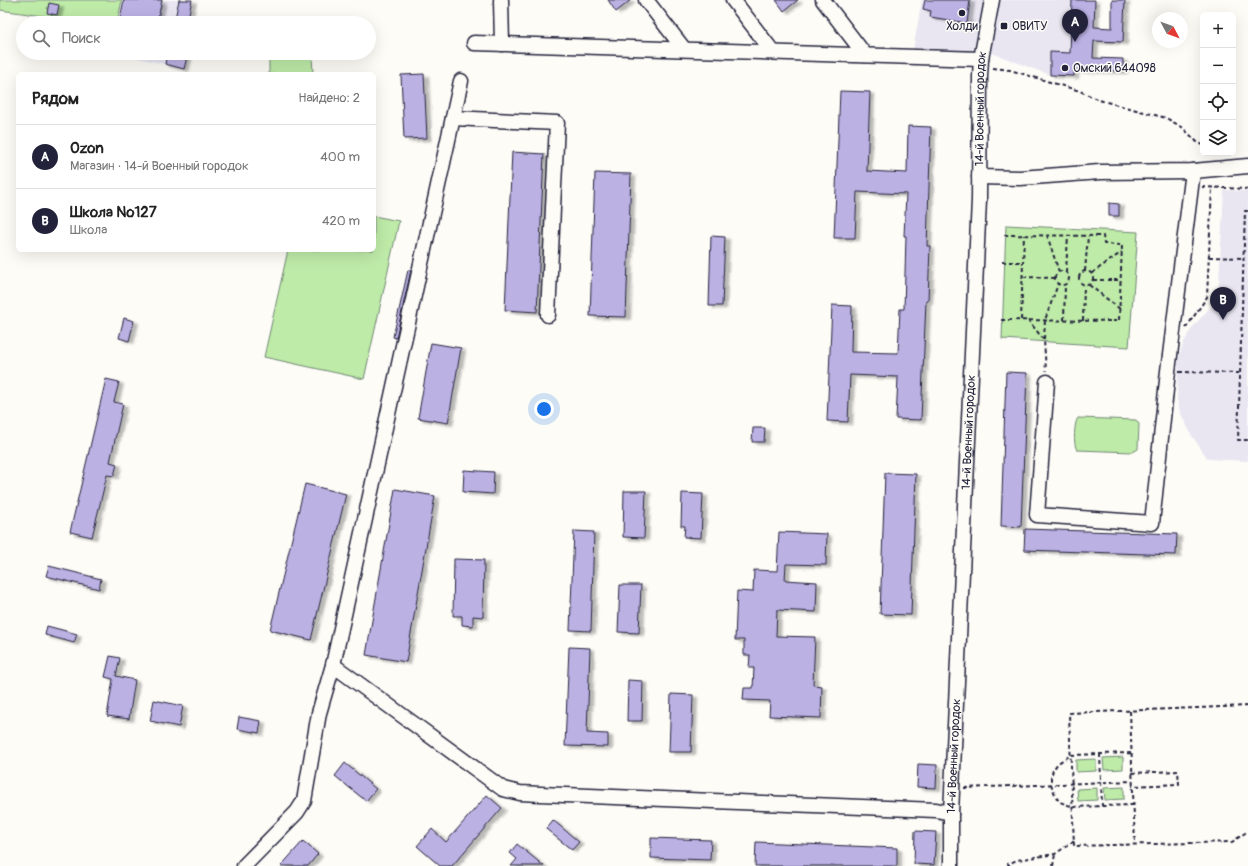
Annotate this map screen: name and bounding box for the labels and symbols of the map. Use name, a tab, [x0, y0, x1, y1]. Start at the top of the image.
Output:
marker: Холди	[957, 8, 967, 18]
pin: A	[1062, 9, 1088, 42]
north arrow	[1152, 12, 1188, 48]
place label: Холди	[946, 19, 979, 34]
place label: ОВИТУ	[1012, 19, 1047, 34]
marker: ОВИТУ	[999, 21, 1009, 31]
street label: 14-й Военный городок	[972, 50, 990, 166]
place label: Омский 644098	[1073, 61, 1156, 76]
marker: Омский 644098	[1060, 63, 1070, 73]
pin: B	[1210, 287, 1236, 320]
street label: 14-й Военный городок	[958, 375, 979, 490]
your location	[534, 399, 554, 419]
street label: 14-й Военный городок	[943, 698, 964, 814]

